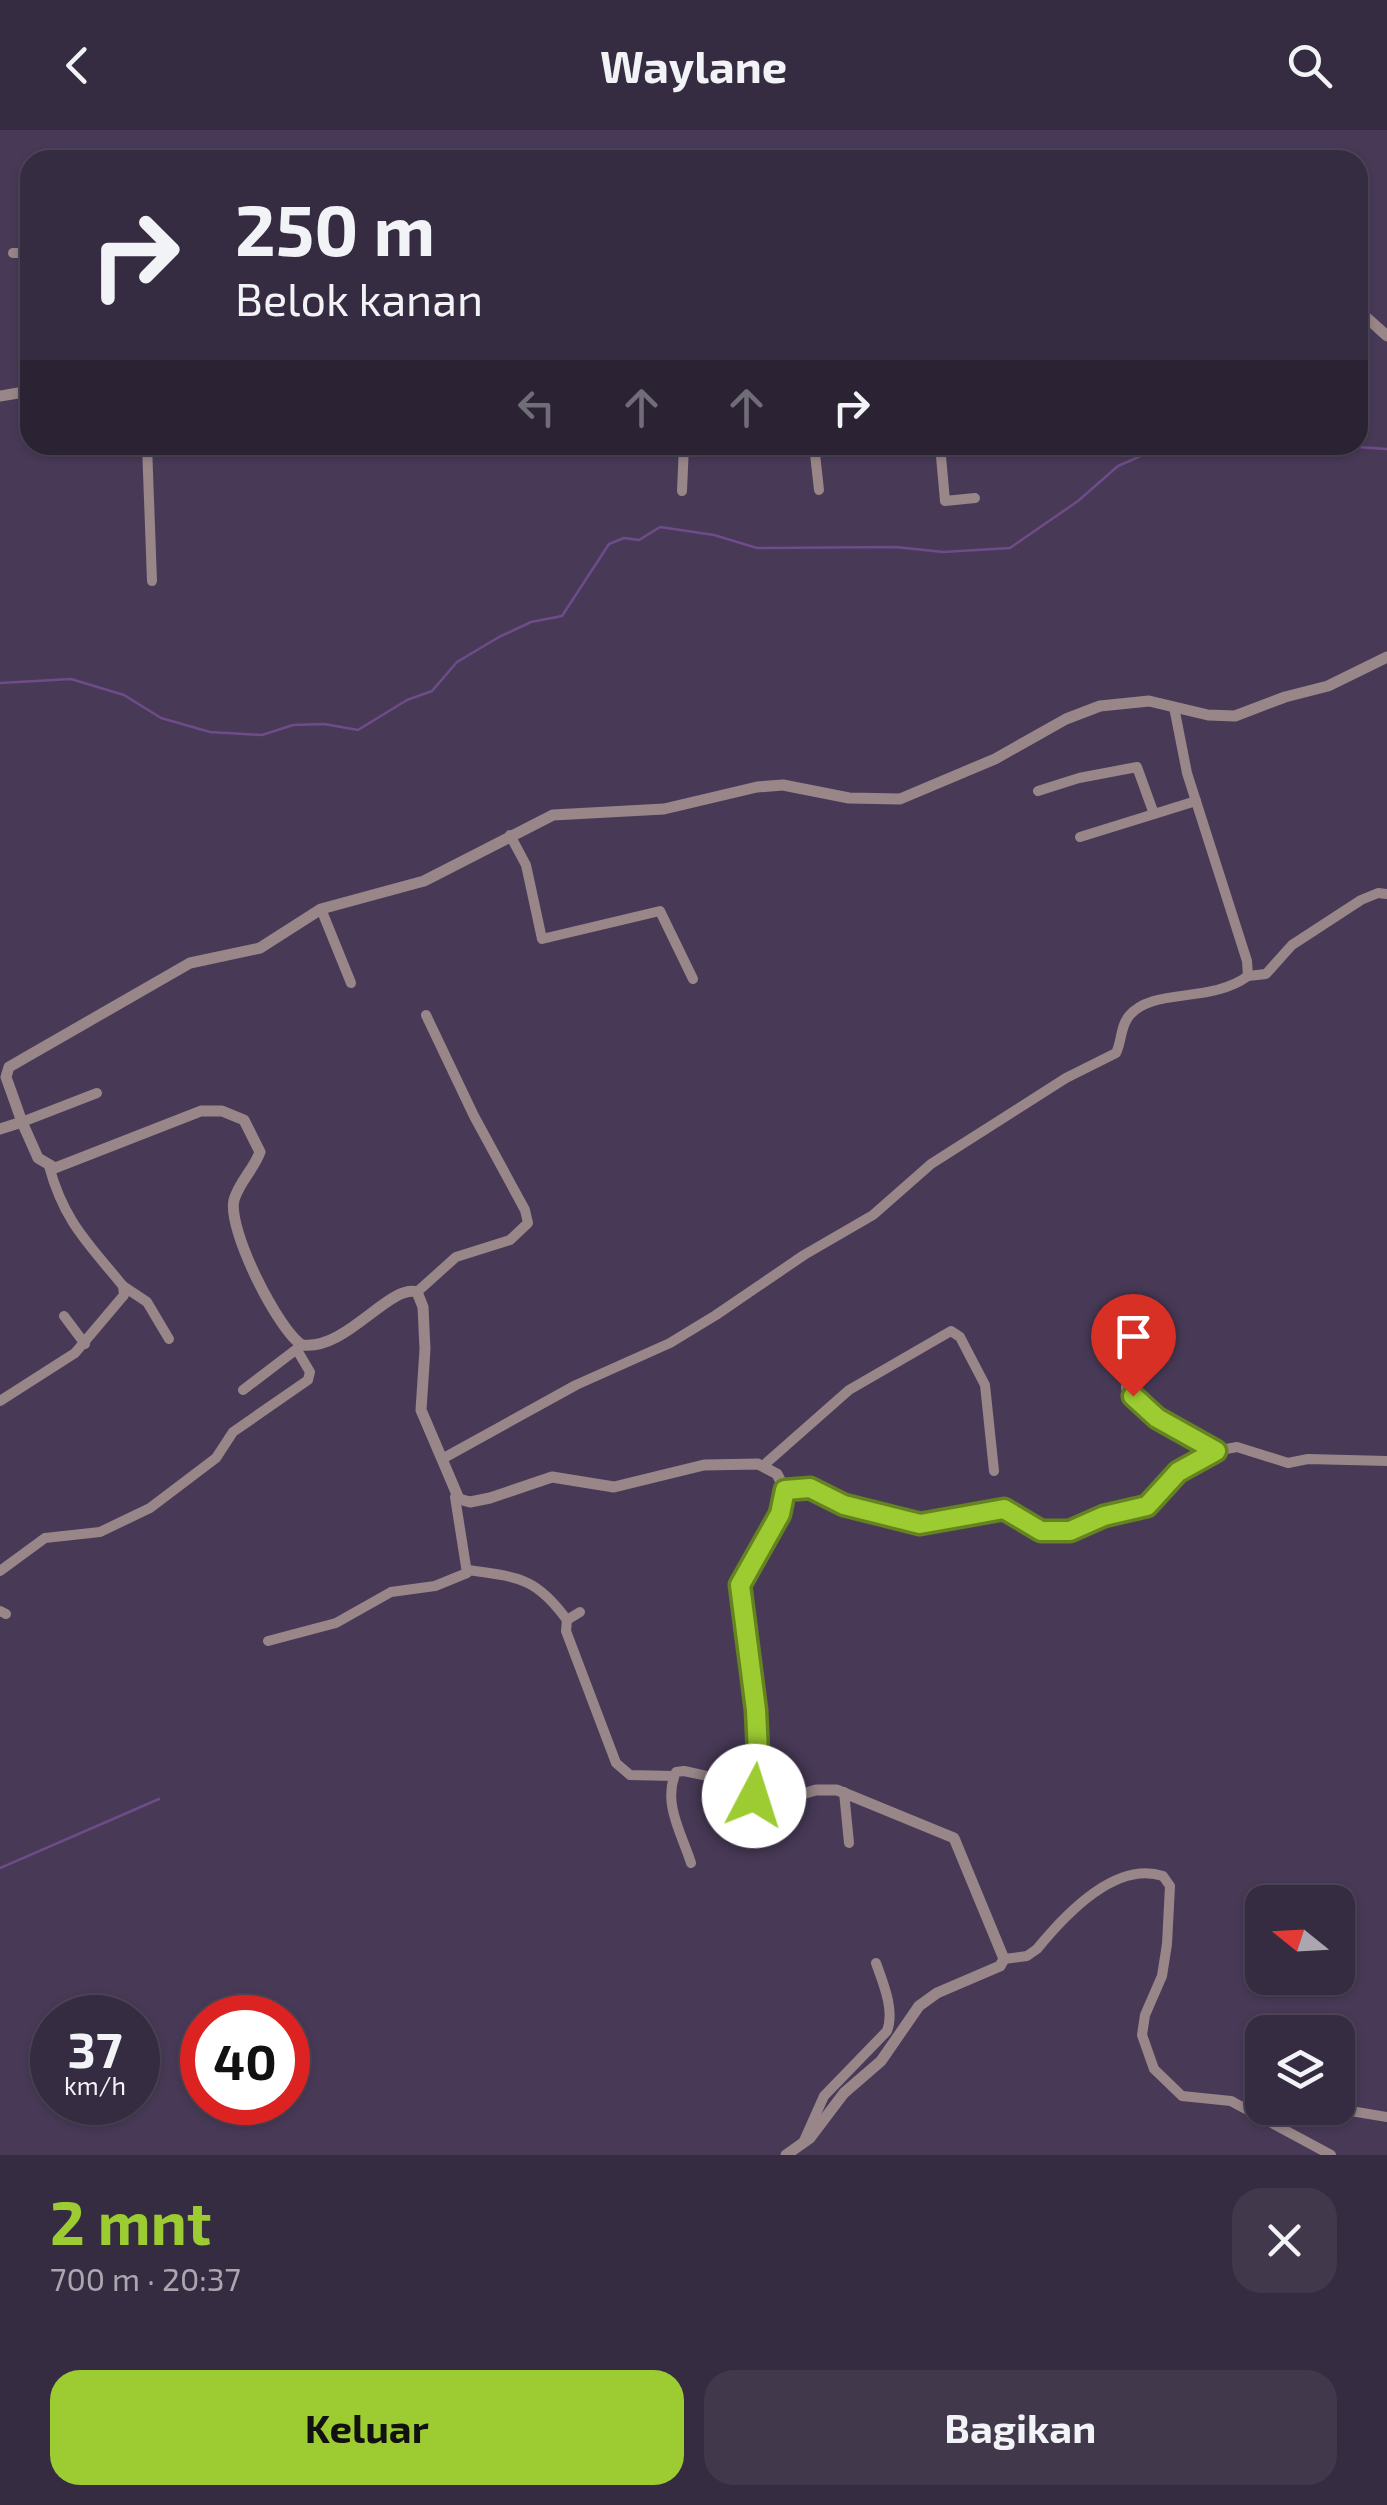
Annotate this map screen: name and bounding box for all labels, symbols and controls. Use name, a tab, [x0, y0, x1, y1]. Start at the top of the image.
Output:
icon: back	[50, 38, 105, 93]
text: Waylane	[600, 38, 787, 92]
icon: search	[1282, 38, 1337, 93]
text: 250 m	[235, 186, 435, 270]
icon: right	[70, 190, 200, 320]
text: Belok kanan	[235, 271, 483, 325]
icon: left	[509, 380, 564, 435]
icon: ahead	[614, 380, 669, 435]
icon: ahead	[719, 380, 774, 435]
icon: right	[824, 380, 879, 435]
pin	[1091, 1294, 1176, 1397]
icon: arrive	[1106, 1309, 1161, 1364]
position arrow	[702, 1744, 806, 1848]
north arrow	[1245, 1885, 1355, 1995]
map controls	[1245, 1885, 1355, 2125]
speed limit sign: 40	[180, 1995, 310, 2125]
button: layers	[1245, 2015, 1355, 2125]
text: 37	[68, 2018, 122, 2078]
text: km/h	[64, 2070, 126, 2100]
text: 2 mnt	[50, 2185, 211, 2257]
button: close	[1232, 2188, 1337, 2293]
text: 700 m · 20:37	[50, 2259, 241, 2297]
button: Keluar	[50, 2370, 684, 2485]
button: Bagikan	[704, 2370, 1337, 2485]

